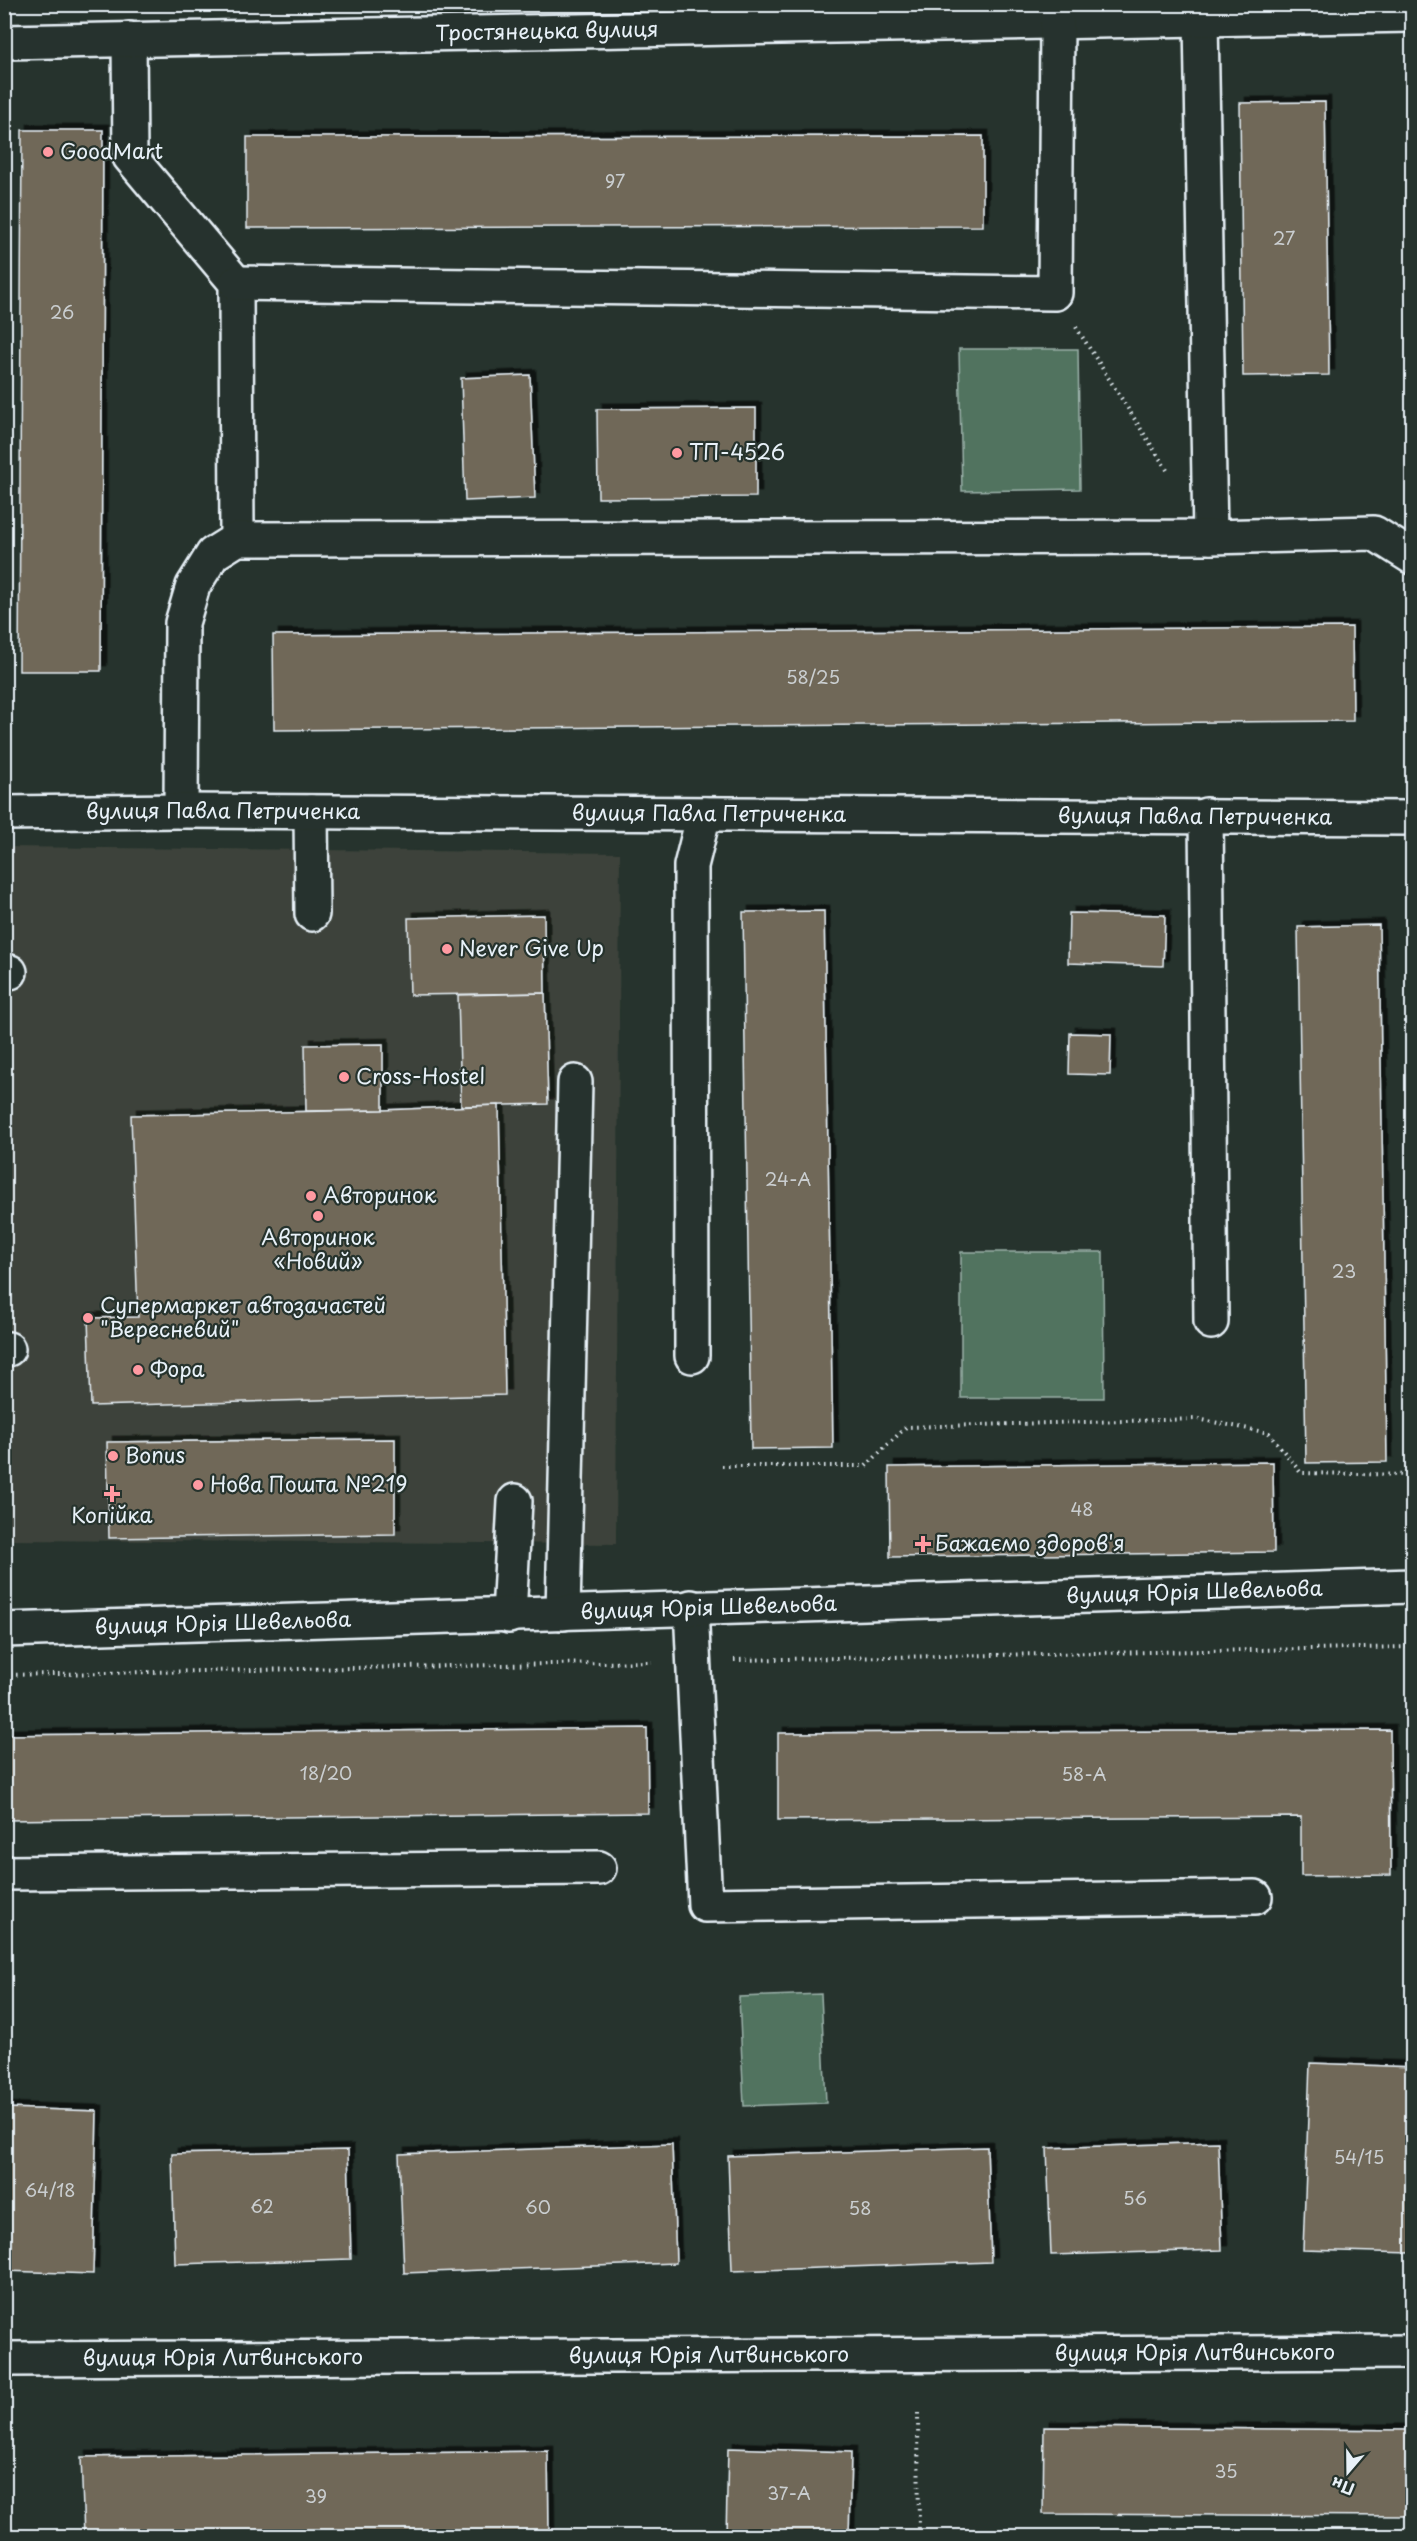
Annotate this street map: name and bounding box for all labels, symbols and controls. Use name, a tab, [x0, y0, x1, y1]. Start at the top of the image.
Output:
street label: Тростянецька вулиця	[435, 11, 659, 48]
place label: GoodMart	[60, 134, 163, 166]
marker: GoodMart	[41, 145, 55, 159]
house number: 97	[605, 167, 625, 194]
house number: 27	[1273, 224, 1295, 251]
house number: 26	[50, 298, 74, 325]
place label: ТП-4526	[689, 435, 785, 467]
marker: ТП-4526	[670, 446, 684, 460]
house number: 58/25	[786, 663, 840, 690]
street label: вулиця Павла Петриченка	[86, 793, 360, 826]
street label: вулиця Павла Петриченка	[572, 795, 846, 829]
street label: вулиця Павла Петриченка	[1058, 798, 1332, 832]
place label: Never Give Up	[459, 931, 604, 963]
marker: Never Give Up	[440, 942, 454, 956]
place label: Cross-Hostel	[356, 1059, 485, 1091]
marker: Cross-Hostel	[337, 1070, 351, 1084]
house number: 24-А	[765, 1165, 811, 1192]
place label: Авторинок	[323, 1178, 437, 1210]
marker: Авторинок	[304, 1189, 318, 1203]
marker: Авторинок «Новий»	[311, 1209, 325, 1223]
place label: Авторинок «Новий»	[261, 1220, 375, 1276]
house number: 23	[1332, 1257, 1356, 1284]
place label: Супермаркет автозачастей "Вересневий"	[100, 1288, 386, 1344]
marker: Супермаркет автозачастей "Вересневий"	[81, 1311, 95, 1325]
place label: Фора	[150, 1352, 205, 1384]
marker: Фора	[131, 1363, 145, 1377]
place label: Bonus	[125, 1438, 185, 1470]
marker: Bonus	[106, 1449, 120, 1463]
place label: Нова Пошта №219	[210, 1467, 408, 1499]
marker: Нова Пошта №219	[191, 1478, 205, 1492]
marker: Копійка	[105, 1487, 119, 1501]
house number: 48	[1070, 1495, 1094, 1522]
place label: Копійка	[71, 1498, 153, 1530]
place label: Бажаємо здоров'я	[935, 1526, 1125, 1558]
marker: Бажаємо здоров'я	[916, 1537, 930, 1551]
street label: вулиця Юрія Шевельова	[1066, 1571, 1323, 1610]
street label: вулиця Юрія Шевельова	[580, 1586, 837, 1626]
street label: вулиця Юрія Шевельова	[94, 1602, 351, 1641]
house number: 18/20	[300, 1759, 352, 1786]
house number: 58-А	[1061, 1760, 1107, 1787]
house number: 54/15	[1334, 2143, 1384, 2170]
house number: 64/18	[24, 2176, 76, 2203]
house number: 56	[1123, 2184, 1147, 2211]
house number: 62	[250, 2192, 274, 2219]
house number: 60	[525, 2193, 551, 2220]
house number: 58	[849, 2194, 871, 2221]
street label: вулиця Юрія Литвинського	[1055, 2334, 1335, 2368]
street label: вулиця Юрія Литвинського	[569, 2337, 849, 2370]
street label: вулиця Юрія Литвинського	[83, 2339, 363, 2373]
north arrow	[1318, 2442, 1378, 2502]
house number: 35	[1214, 2457, 1238, 2484]
text: Пн	[1328, 2472, 1358, 2502]
house number: 37-А	[767, 2479, 811, 2506]
house number: 39	[305, 2482, 327, 2509]

